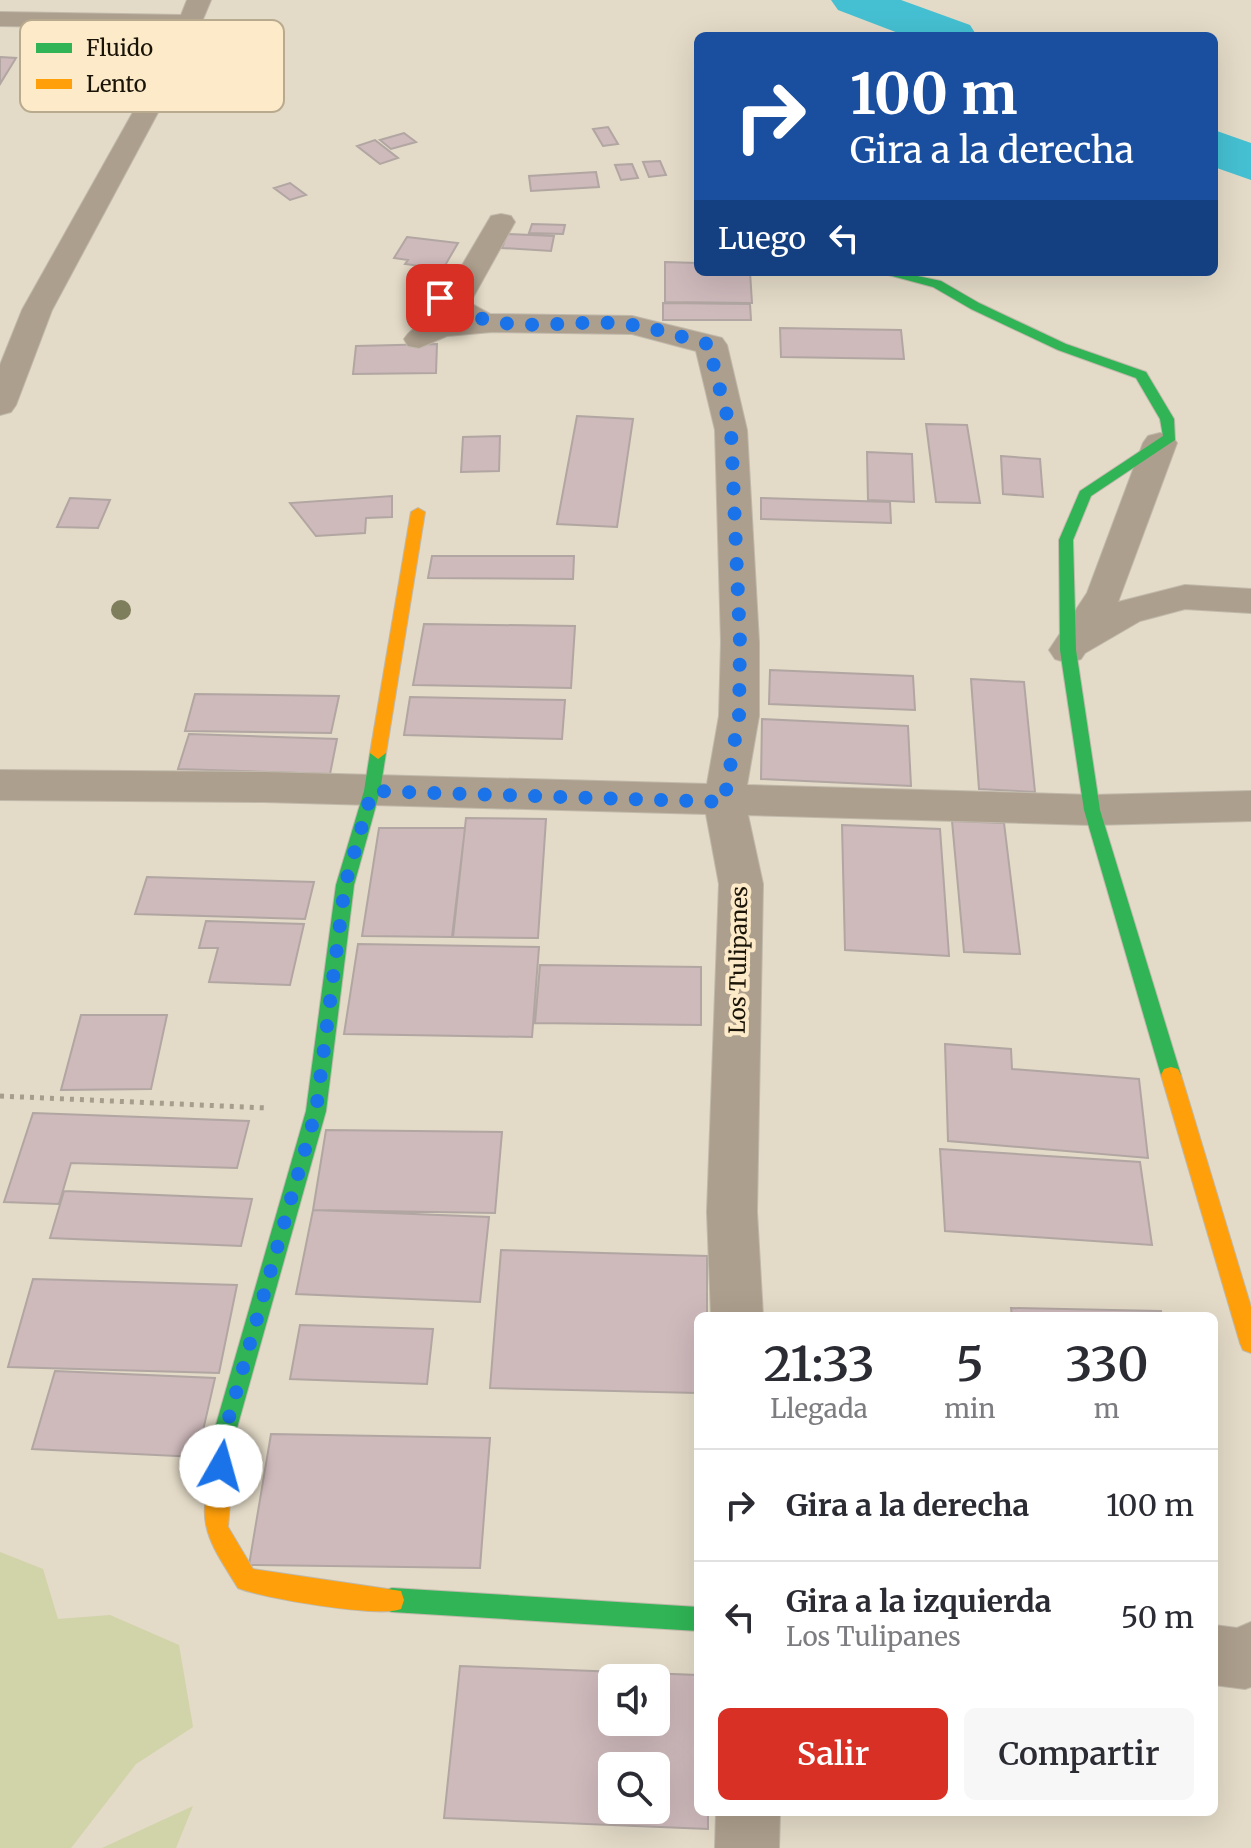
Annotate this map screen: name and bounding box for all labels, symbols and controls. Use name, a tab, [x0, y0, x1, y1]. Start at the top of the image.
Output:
legend	[20, 20, 284, 112]
text: Fluido	[86, 34, 153, 62]
text: 100 m	[850, 59, 1018, 129]
icon: right	[718, 64, 822, 168]
text: Lento	[86, 70, 147, 98]
text: Gira a la derecha	[850, 128, 1134, 173]
icon: left	[822, 216, 866, 260]
text: Luego	[718, 219, 806, 257]
pin	[406, 264, 474, 332]
icon: arrive	[418, 276, 462, 320]
street label: Los Tulipanes	[723, 886, 753, 1034]
text: 21:33	[763, 1334, 875, 1394]
text: 5	[956, 1334, 984, 1394]
text: 330	[1065, 1334, 1149, 1394]
text: Llegada	[770, 1392, 868, 1425]
text: min	[944, 1392, 996, 1425]
text: m	[1094, 1392, 1120, 1425]
position arrow	[179, 1424, 263, 1508]
icon: right	[718, 1483, 762, 1527]
text: Gira a la derecha	[786, 1486, 1029, 1524]
text: 100 m	[1106, 1486, 1194, 1524]
text: Gira a la izquierda	[786, 1582, 1052, 1620]
icon: left	[718, 1595, 762, 1639]
text: 50 m	[1121, 1598, 1194, 1636]
text: Los Tulipanes	[786, 1620, 961, 1653]
map controls	[598, 1664, 670, 1824]
button: sound	[598, 1664, 670, 1736]
button: Salir	[718, 1708, 948, 1800]
button: Compartir	[964, 1708, 1194, 1800]
button: search	[598, 1752, 670, 1824]

